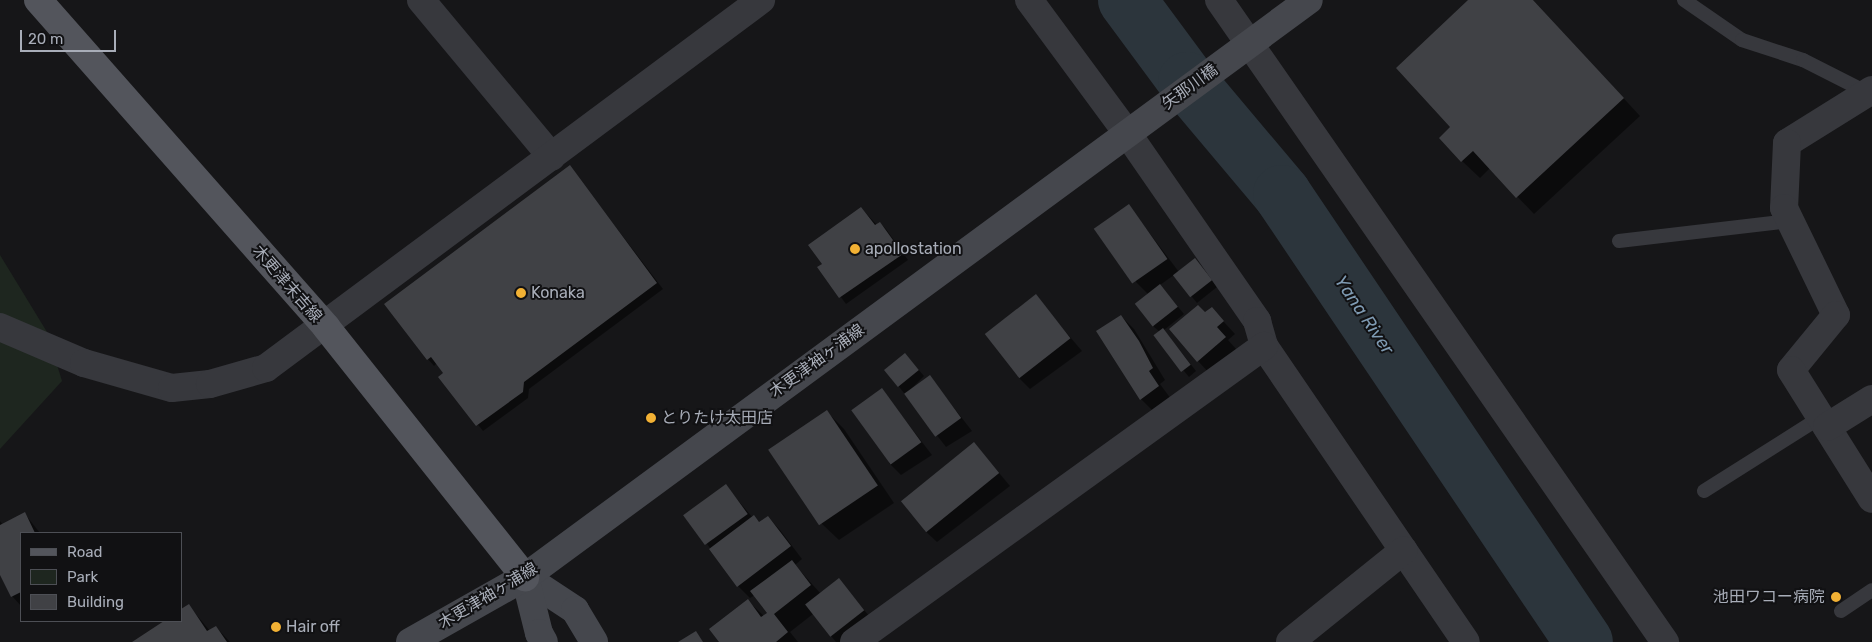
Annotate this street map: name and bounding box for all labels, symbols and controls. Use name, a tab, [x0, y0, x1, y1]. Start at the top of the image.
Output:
scale bar	[22, 20, 119, 52]
text: 20 m	[28, 30, 63, 48]
street label: 矢那川橋	[1158, 60, 1222, 114]
place label: apollostation	[865, 239, 962, 259]
street label: 木更津末吉線	[248, 241, 326, 327]
marker: apollostation	[849, 243, 861, 255]
water label: Yana River	[1330, 271, 1398, 359]
place label: Konaka	[531, 283, 585, 303]
marker: Konaka	[515, 287, 527, 299]
street label: 木更津袖ヶ浦線	[766, 320, 868, 402]
place label: とりたけ太田店	[661, 408, 773, 428]
marker: とりたけ太田店	[645, 412, 657, 424]
legend	[20, 532, 182, 622]
text: Road	[67, 543, 103, 561]
street label: 木更津袖ヶ浦線	[435, 559, 541, 633]
text: Park	[67, 568, 98, 586]
place label: 池田ワコー病院	[1713, 587, 1825, 607]
marker: 池田ワコー病院	[1829, 590, 1843, 604]
text: Building	[67, 593, 124, 611]
place label: Hair off	[286, 617, 340, 637]
marker: Hair off	[270, 621, 282, 633]

